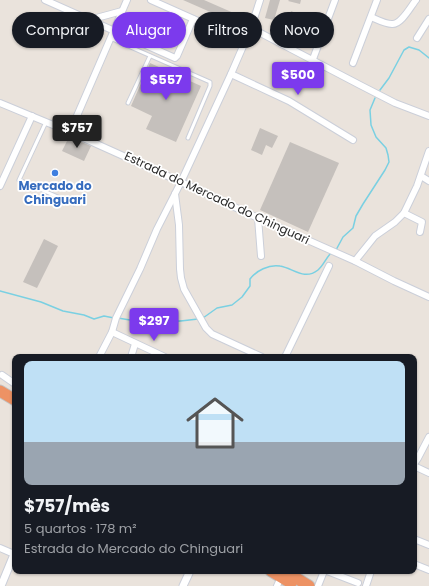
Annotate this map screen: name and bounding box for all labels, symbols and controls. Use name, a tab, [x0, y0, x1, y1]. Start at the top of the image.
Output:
chip: Comprar	[12, 12, 104, 48]
chip: Alugar	[112, 12, 186, 48]
chip: Filtros	[194, 12, 262, 48]
chip: Novo	[270, 12, 334, 48]
pin: $500	[274, 62, 322, 96]
text: $500	[281, 65, 315, 84]
pin: $557	[142, 67, 190, 101]
text: $557	[150, 70, 182, 89]
pin: $757	[53, 115, 101, 149]
text: $757	[62, 118, 92, 137]
street label: Estrada do Mercado do Chinguari	[122, 147, 313, 248]
marker: Mercado do Chinguari	[50, 168, 60, 178]
place label: Mercado do Chinguari	[18, 177, 92, 208]
pin: $297	[130, 308, 178, 342]
text: $297	[139, 311, 169, 330]
icon: home	[179, 387, 251, 459]
text: $757/mês	[24, 494, 110, 518]
text: 5 quartos · 178 m²	[24, 519, 137, 538]
text: Estrada do Mercado do Chinguari	[24, 539, 243, 558]

